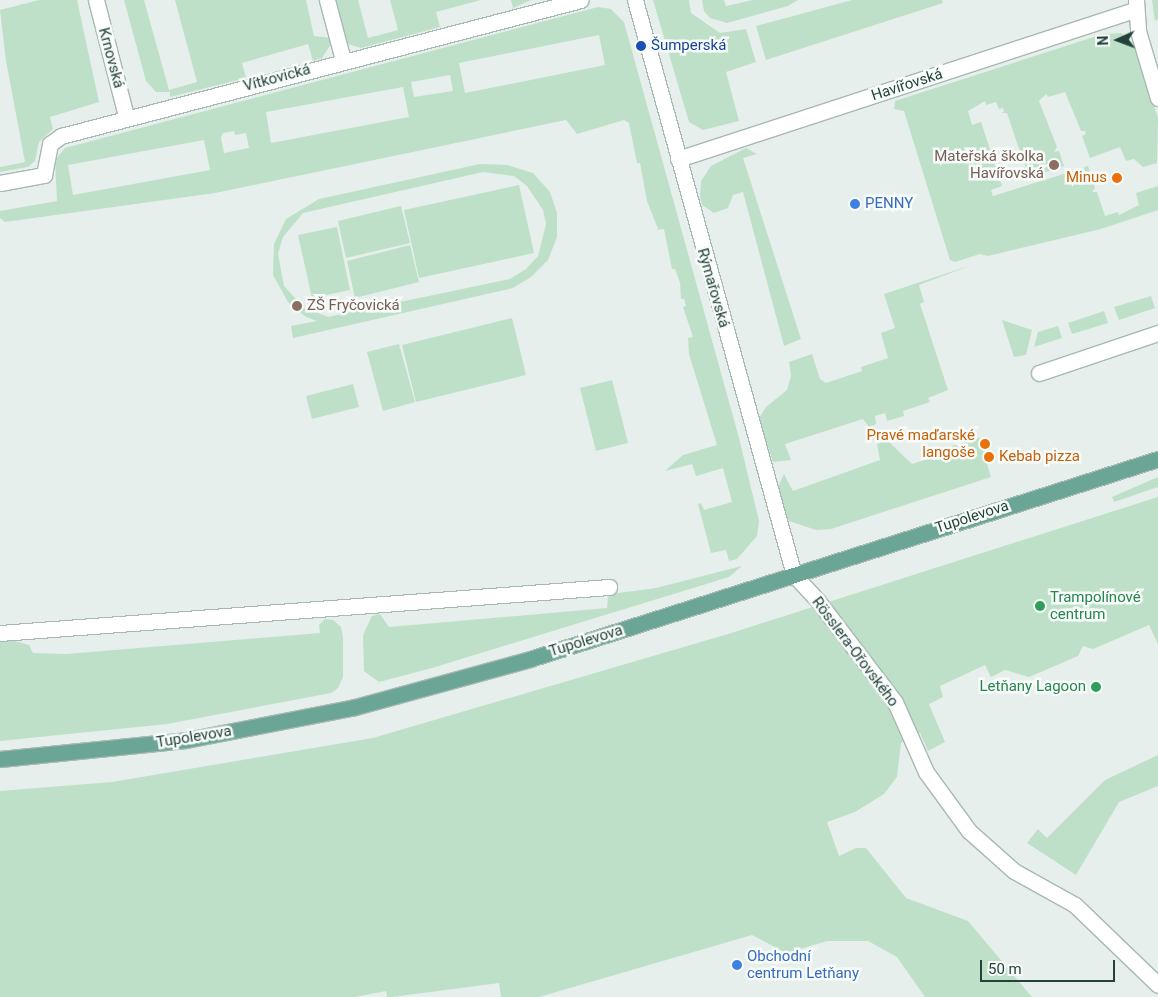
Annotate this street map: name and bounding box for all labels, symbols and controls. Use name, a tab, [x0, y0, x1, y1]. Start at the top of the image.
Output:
north arrow	[1093, 15, 1143, 65]
street label: Krnovská	[94, 26, 128, 90]
text: N	[1095, 35, 1111, 46]
place label: Šumperská	[651, 37, 726, 55]
marker: Šumperská	[635, 40, 647, 52]
street label: Vítkovická	[241, 60, 313, 96]
street label: Havířovská	[869, 65, 945, 105]
place label: Mateřská školka Havířovská	[934, 147, 1044, 182]
marker: Mateřská školka Havířovská	[1048, 159, 1060, 171]
place label: Minus	[1066, 169, 1107, 187]
marker: Minus	[1111, 172, 1123, 184]
place label: PENNY	[865, 195, 913, 213]
marker: PENNY	[849, 198, 861, 210]
street label: Rýmařovská	[693, 246, 733, 330]
place label: ZŠ Fryčovická	[307, 297, 400, 315]
marker: ZŠ Fryčovická	[291, 300, 303, 312]
place label: Pravé maďarské langoše	[867, 426, 975, 461]
marker: Pravé maďarské langoše	[979, 438, 991, 450]
place label: Kebab pizza	[999, 448, 1080, 466]
marker: Kebab pizza	[983, 451, 995, 463]
street label: Tupolevova	[933, 497, 1011, 537]
place label: Trampolínové centrum	[1050, 588, 1141, 623]
street label: Rösslera-Ořovského	[808, 594, 902, 710]
marker: Trampolínové centrum	[1034, 600, 1046, 612]
street label: Tupolevova	[547, 621, 625, 661]
place label: Letňany Lagoon	[979, 678, 1086, 696]
marker: Letňany Lagoon	[1090, 681, 1102, 693]
street label: Tupolevova	[155, 722, 233, 752]
place label: Obchodní centrum Letňany	[747, 947, 859, 982]
scale bar	[983, 950, 1118, 982]
marker: Obchodní centrum Letňany	[731, 959, 743, 971]
text: 50 m	[988, 960, 1022, 978]

